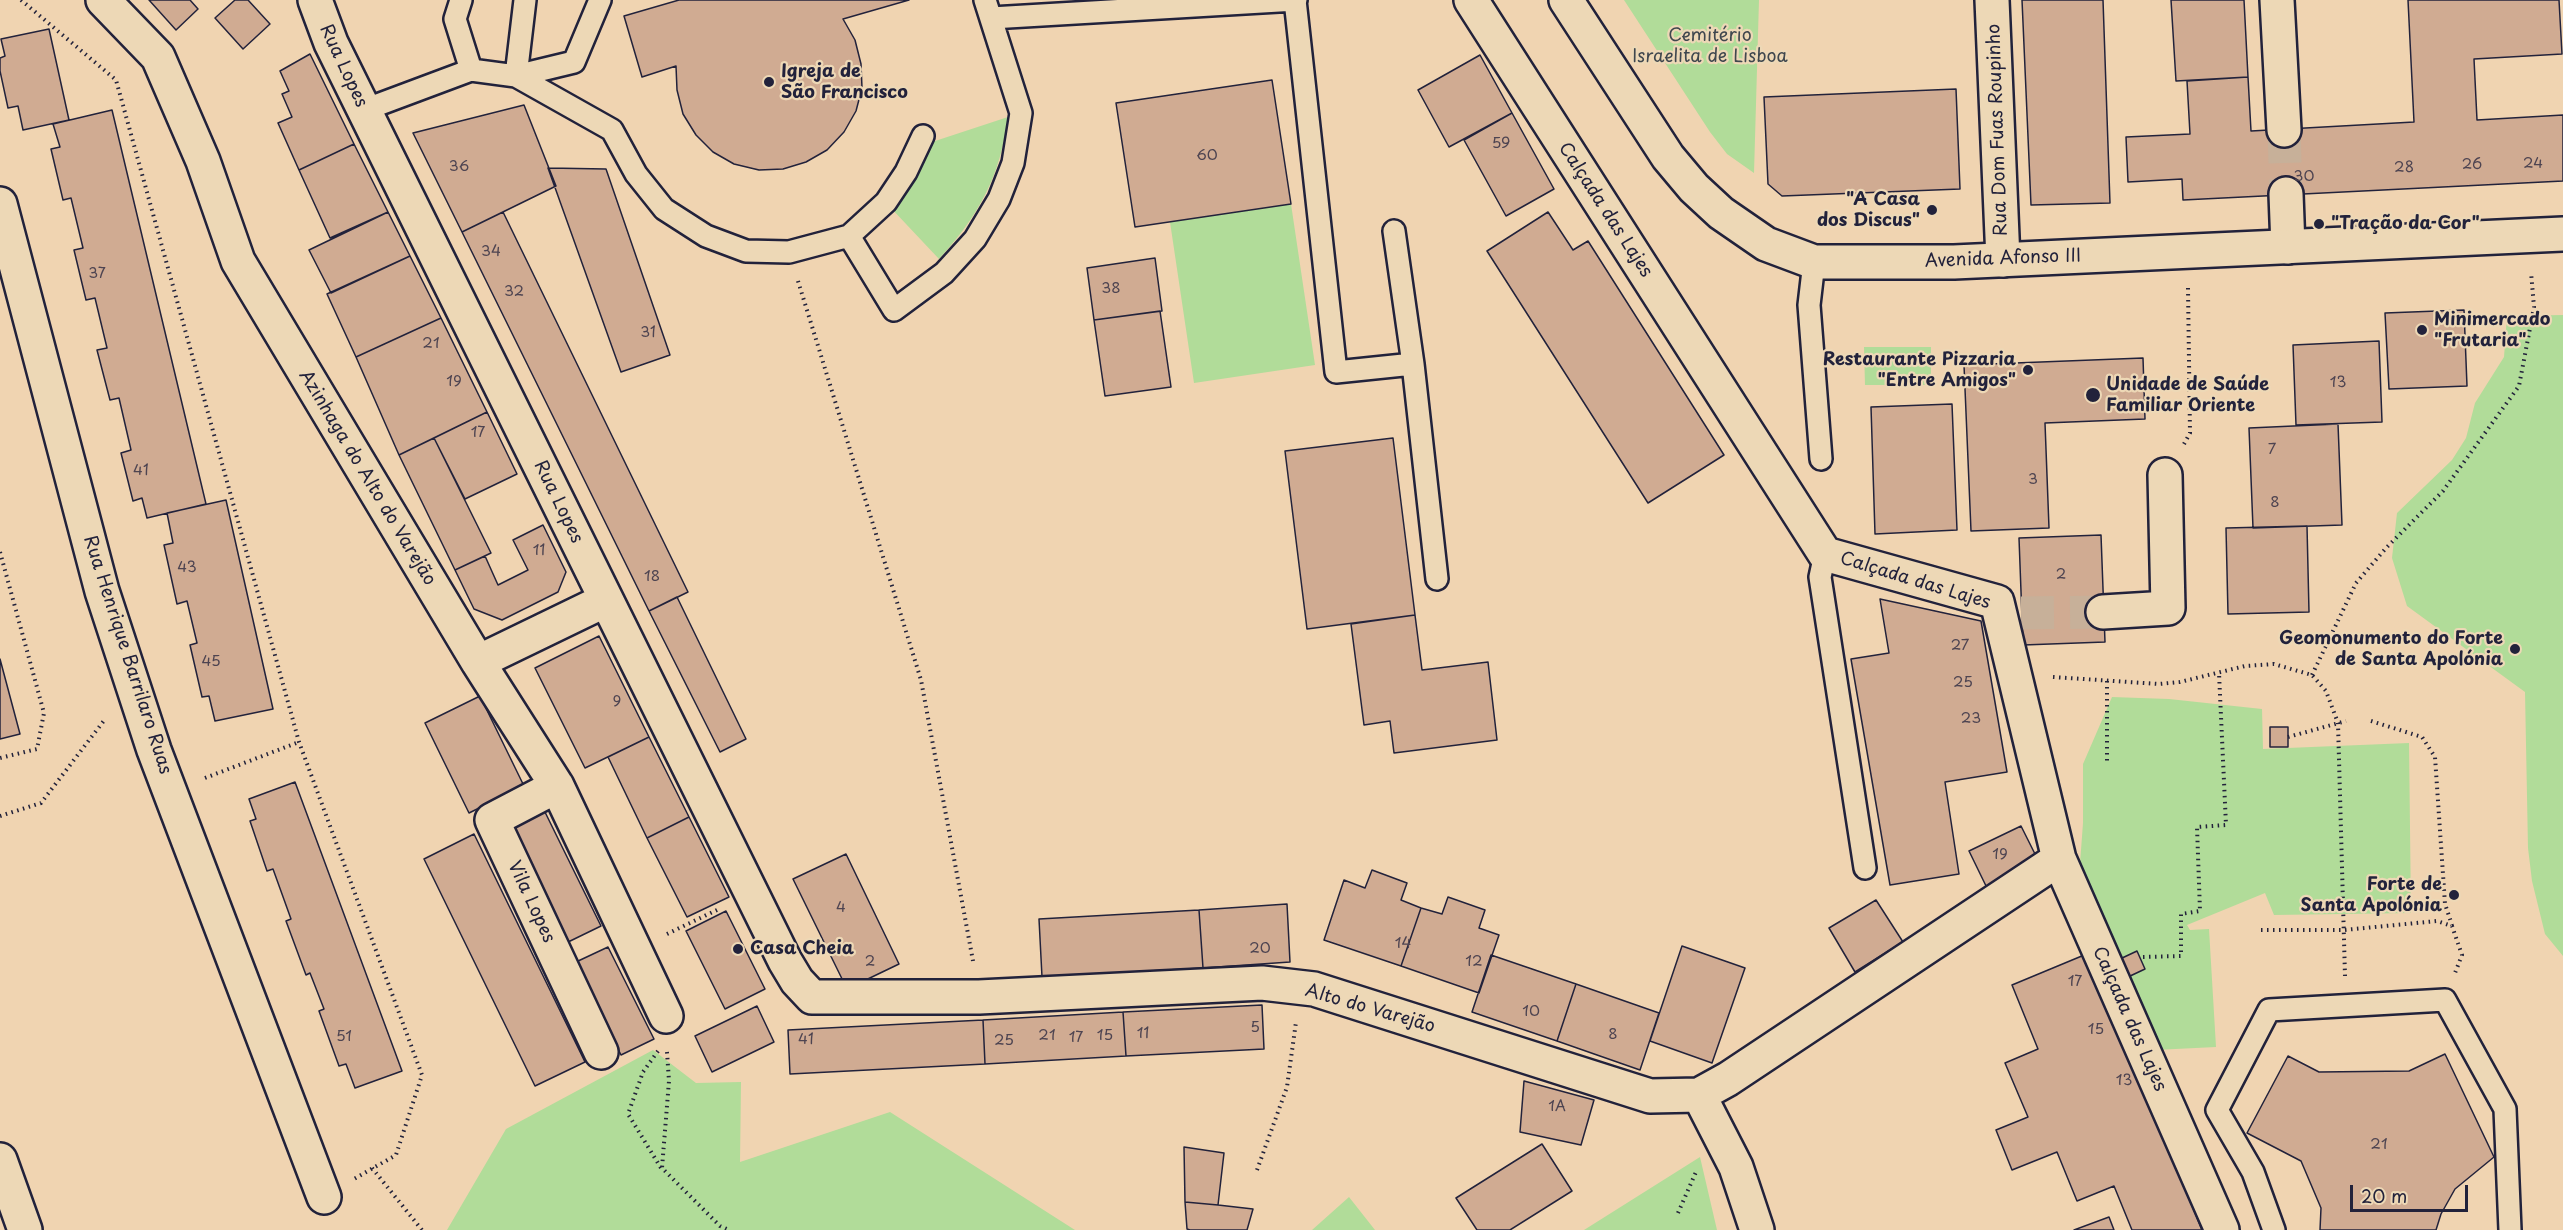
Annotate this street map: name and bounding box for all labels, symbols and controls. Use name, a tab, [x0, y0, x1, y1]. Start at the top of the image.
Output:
street label: Rua Lopes	[314, 21, 372, 111]
street label: Rua Dom Fuas Roupinho	[1983, 23, 2013, 237]
park label: Cemitério Israelita de Lisboa	[1632, 25, 1788, 68]
place label: Igreja de São Francisco	[781, 61, 908, 104]
marker: Igreja de São Francisco	[762, 75, 776, 89]
house number: 59	[1492, 135, 1510, 153]
street label: Calçada das Lajes	[1553, 139, 1657, 281]
house number: 60	[1196, 147, 1218, 165]
house number: 24	[2523, 155, 2543, 173]
house number: 26	[2462, 156, 2482, 174]
house number: 36	[449, 158, 469, 176]
house number: 28	[2394, 159, 2414, 177]
house number: 30	[2294, 168, 2314, 186]
place label: "A Casa dos Discus"	[1817, 189, 1920, 232]
marker: "A Casa dos Discus"	[1925, 203, 1939, 217]
place label: "Tração da Cor"	[2331, 213, 2480, 235]
marker: "Tração da Cor"	[2312, 217, 2326, 231]
house number: 34	[481, 243, 501, 261]
street label: Avenida Afonso III	[1925, 245, 2081, 273]
house number: 37	[88, 265, 106, 283]
house number: 38	[1101, 280, 1121, 298]
house number: 32	[504, 283, 524, 301]
place label: Minimercado "Frutaria"	[2434, 309, 2550, 352]
marker: Minimercado "Frutaria"	[2415, 323, 2429, 337]
house number: 31	[640, 324, 656, 342]
house number: 21	[422, 335, 440, 353]
place label: Restaurante Pizzaria "Entre Amigos"	[1823, 349, 2016, 392]
marker: Restaurante Pizzaria "Entre Amigos"	[2021, 363, 2035, 377]
street label: Azinhaga do Alto do Varejão	[294, 366, 440, 590]
house number: 19	[446, 373, 462, 391]
place label: Unidade de Saúde Familiar Oriente	[2106, 374, 2269, 416]
house number: 13	[2330, 374, 2346, 392]
marker: Unidade de Saúde Familiar Oriente	[2084, 386, 2102, 404]
house number: 17	[471, 424, 485, 442]
house number: 7	[2268, 441, 2276, 459]
street label: Rua Lopes	[529, 457, 587, 547]
house number: 41	[133, 462, 149, 480]
house number: 3	[2028, 471, 2038, 489]
house number: 8	[2270, 494, 2280, 512]
street label: Rua Henrique Barrilaro Ruas	[78, 533, 176, 777]
house number: 11	[533, 542, 545, 560]
street label: Calçada das Lajes	[1837, 548, 1993, 614]
house number: 43	[177, 559, 197, 577]
house number: 2	[2056, 566, 2066, 584]
house number: 18	[644, 568, 660, 586]
place label: Geomonumento do Forte de Santa Apolónia	[2279, 628, 2503, 670]
house number: 27	[1951, 637, 1969, 655]
marker: Geomonumento do Forte de Santa Apolónia	[2508, 642, 2522, 656]
house number: 45	[201, 653, 221, 671]
house number: 25	[1953, 674, 1973, 692]
house number: 9	[613, 693, 621, 711]
house number: 23	[1961, 710, 1981, 728]
house number: 19	[1992, 846, 2008, 864]
street label: Vila Lopes	[503, 858, 559, 946]
place label: Forte de Santa Apolónia	[2301, 874, 2442, 916]
marker: Forte de Santa Apolónia	[2447, 888, 2461, 902]
house number: 4	[836, 899, 846, 917]
house number: 14	[1395, 935, 1411, 953]
place label: Casa Cheia	[750, 938, 854, 960]
house number: 20	[1249, 940, 1271, 958]
marker: Casa Cheia	[731, 942, 745, 956]
street label: Calçada das Lajes	[2087, 943, 2171, 1095]
house number: 2	[865, 953, 875, 971]
house number: 12	[1465, 953, 1483, 971]
house number: 17	[2068, 973, 2082, 991]
street label: Alto do Varejão	[1303, 980, 1437, 1038]
house number: 10	[1522, 1003, 1540, 1021]
house number: 5	[1250, 1019, 1260, 1037]
house number: 15	[2088, 1021, 2104, 1039]
house number: 11	[1137, 1025, 1149, 1043]
house number: 8	[1608, 1026, 1618, 1044]
house number: 21	[1038, 1027, 1056, 1045]
house number: 15	[1097, 1027, 1113, 1045]
house number: 51	[336, 1028, 352, 1046]
house number: 17	[1069, 1029, 1083, 1047]
house number: 41	[798, 1031, 814, 1049]
house number: 25	[994, 1032, 1014, 1050]
house number: 13	[2116, 1072, 2132, 1090]
house number: 1A	[1548, 1098, 1566, 1116]
house number: 21	[2370, 1136, 2388, 1154]
scale bar	[2353, 1173, 2472, 1211]
text: 20 m	[2361, 1182, 2407, 1209]

